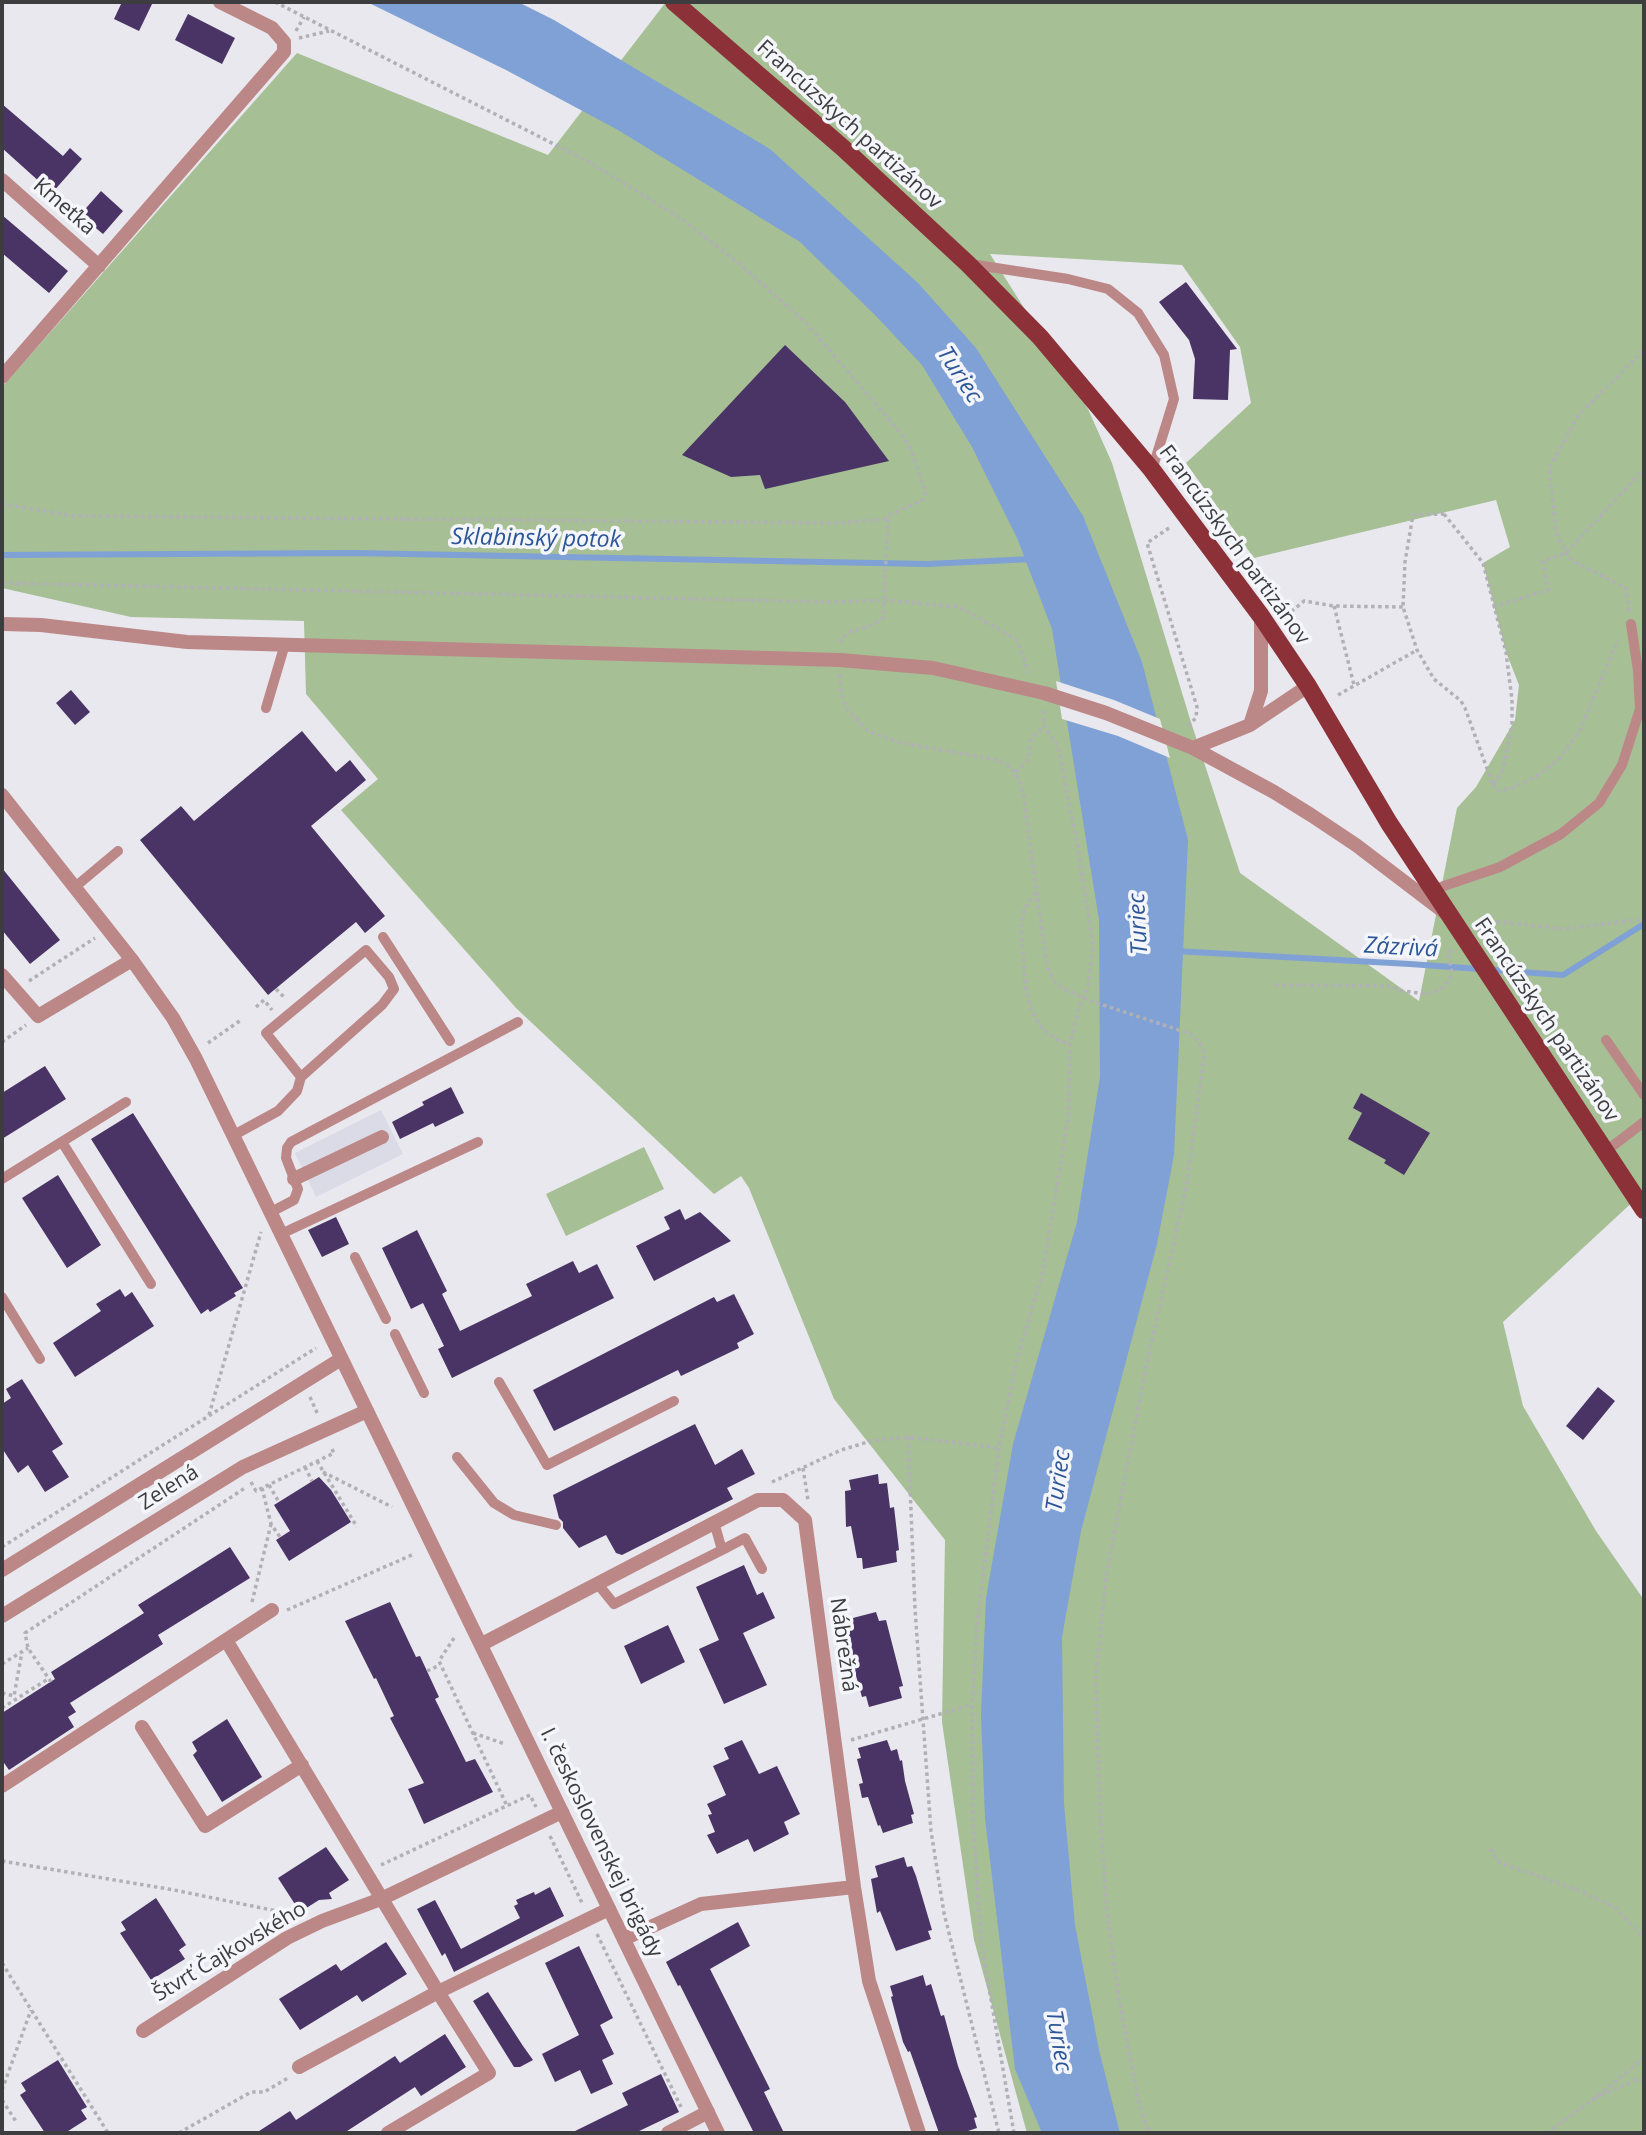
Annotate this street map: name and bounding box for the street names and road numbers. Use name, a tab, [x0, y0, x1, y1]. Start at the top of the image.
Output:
street label: Francúzskych partizánov	[751, 35, 947, 215]
street label: Kmeťka	[28, 173, 100, 241]
street label: Francúzskych partizánov	[1153, 440, 1315, 650]
street label: Francúzskych partizánov	[1468, 913, 1624, 1127]
street label: Zelená	[135, 1460, 203, 1516]
street label: Nábrežná	[824, 1596, 862, 1694]
street label: I. československej brigády	[534, 1724, 668, 1962]
street label: Štvrť Čajkovského	[149, 1896, 311, 2008]

